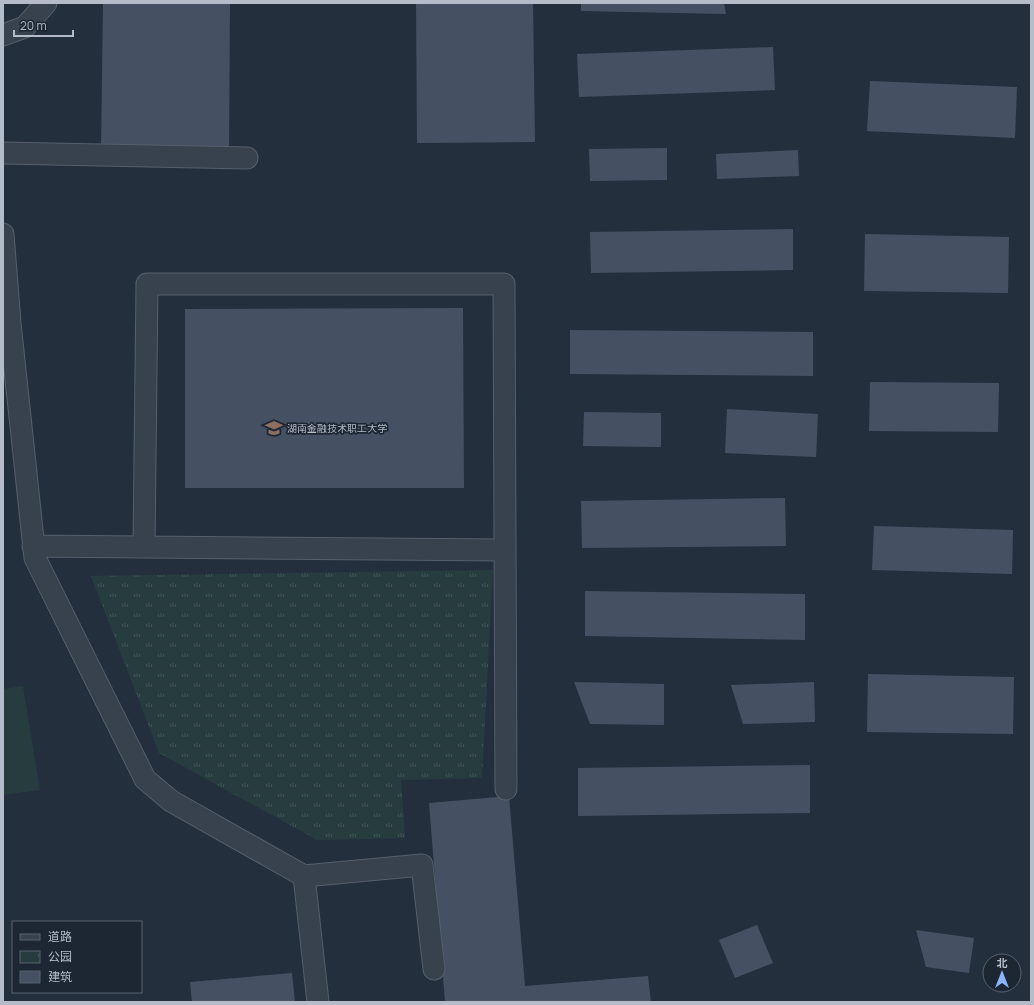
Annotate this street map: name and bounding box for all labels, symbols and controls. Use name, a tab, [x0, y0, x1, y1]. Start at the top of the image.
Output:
scale bar	[14, 12, 73, 38]
text: 20 m	[20, 17, 47, 34]
school or university icon: 湖南金融技术职工大学	[264, 418, 284, 438]
place label: 湖南金融技术职工大学	[287, 421, 387, 435]
legend	[12, 921, 142, 993]
text: 道路	[48, 928, 72, 945]
text: 公园	[48, 948, 72, 965]
north arrow	[982, 953, 1022, 993]
text: 北	[997, 955, 1008, 970]
text: 建筑	[48, 968, 72, 985]

